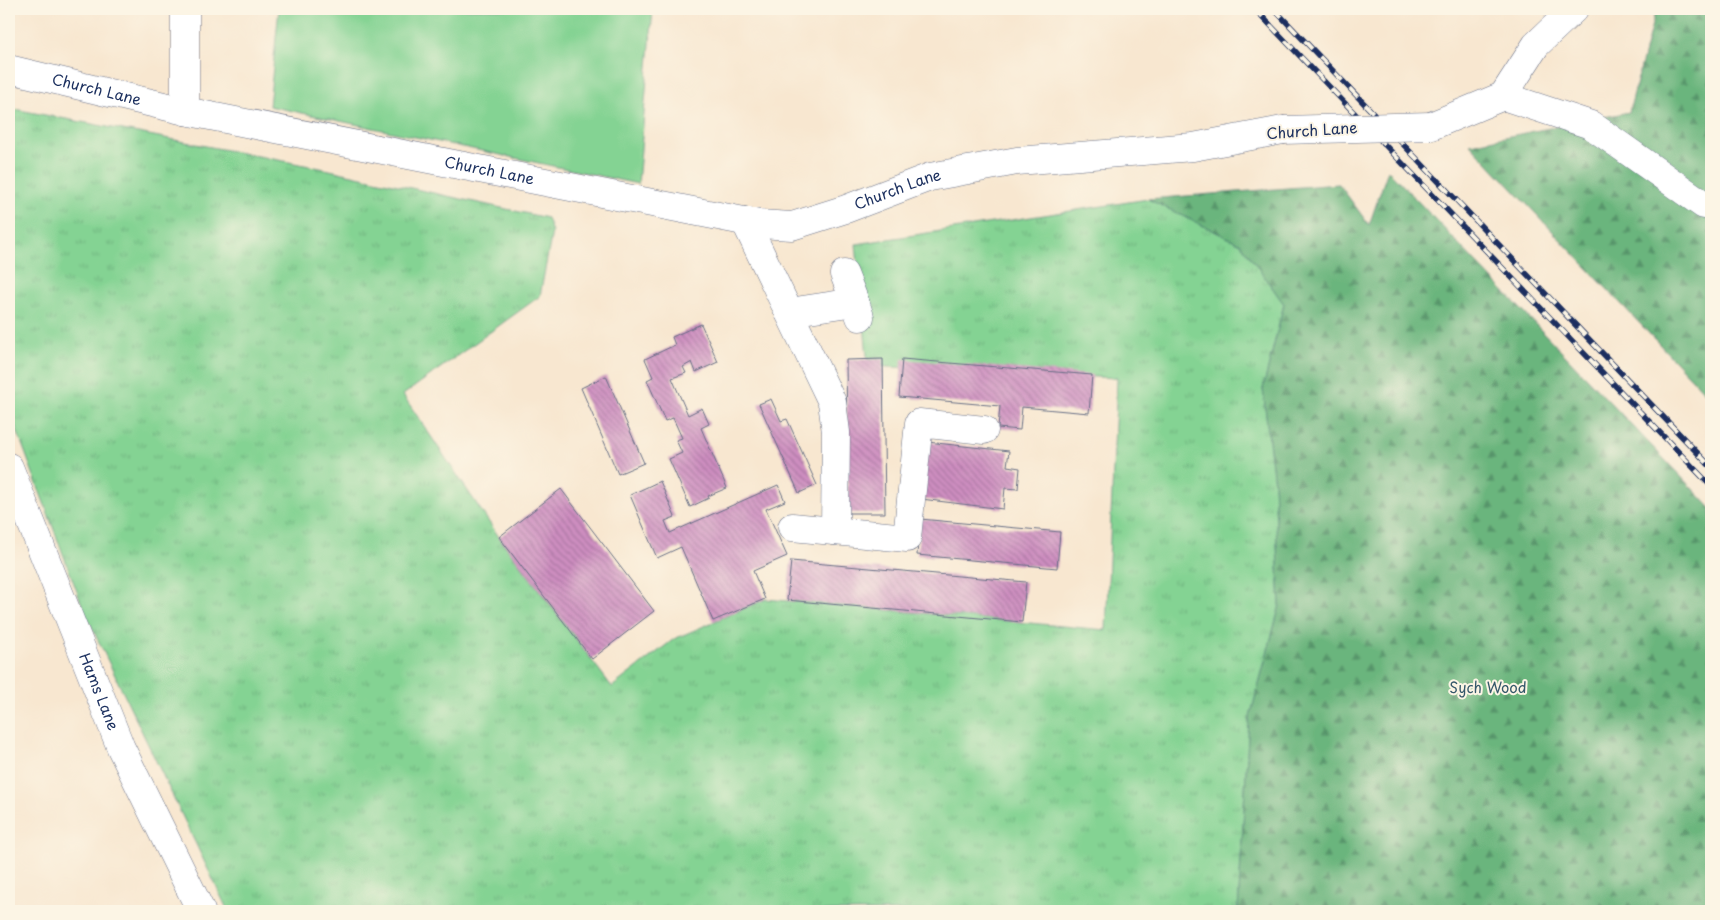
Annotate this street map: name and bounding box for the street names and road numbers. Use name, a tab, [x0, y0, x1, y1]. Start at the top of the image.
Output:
street label: Church Lane	[50, 67, 144, 110]
street label: Church Lane	[1266, 115, 1358, 144]
street label: Church Lane	[442, 149, 537, 190]
street label: Church Lane	[850, 162, 943, 215]
street label: Hams Lane	[74, 649, 126, 733]

